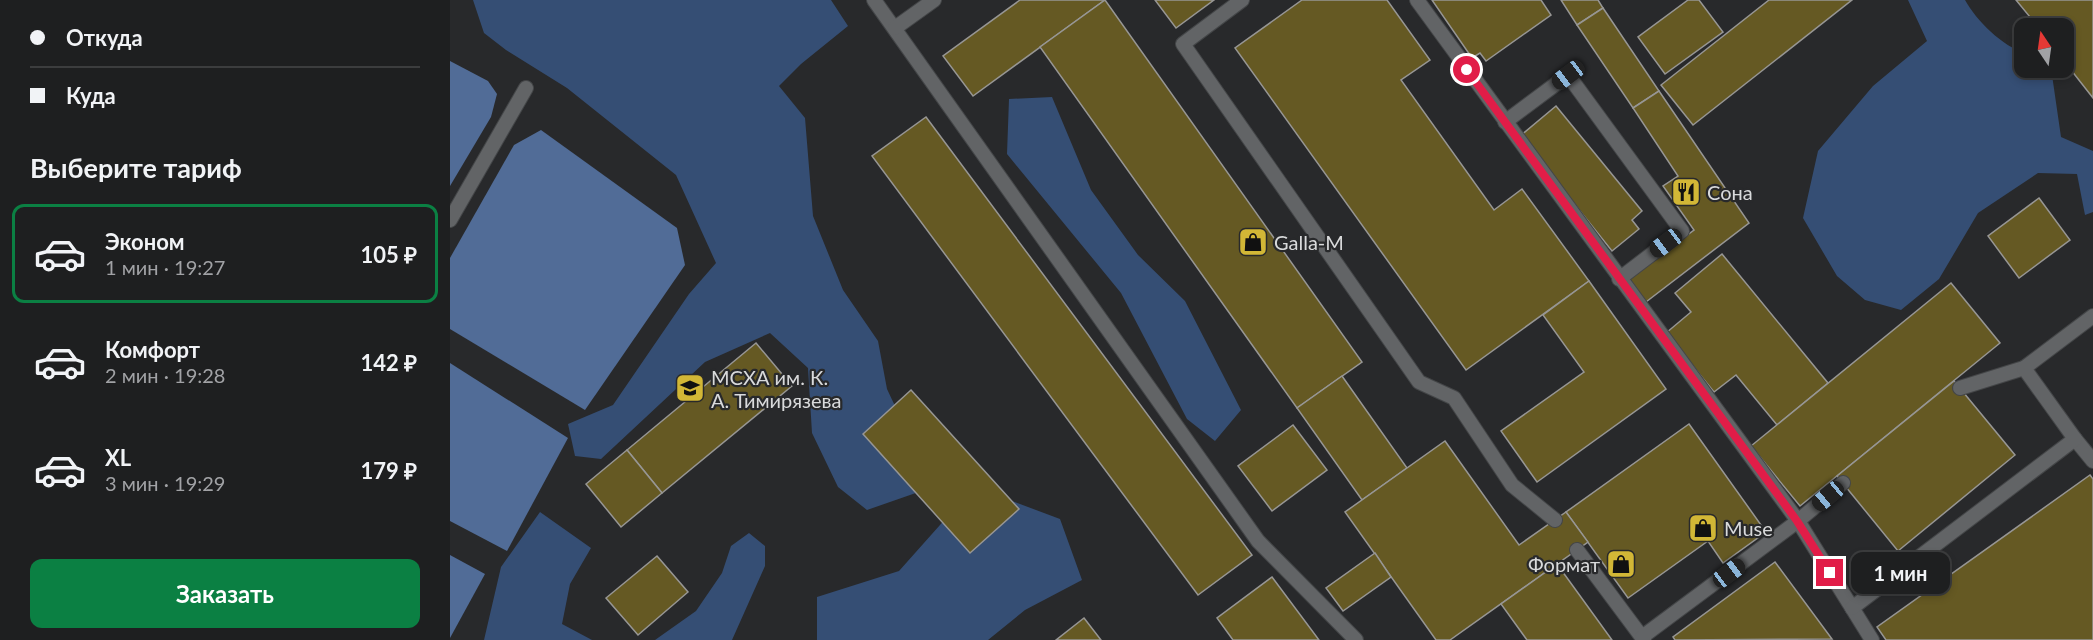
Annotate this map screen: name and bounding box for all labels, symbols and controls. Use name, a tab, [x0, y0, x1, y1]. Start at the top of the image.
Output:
north arrow	[2014, 18, 2074, 78]
map controls	[2014, 18, 2074, 78]
text: Откуда	[66, 24, 143, 51]
route start	[1453, 56, 1480, 83]
car	[1548, 57, 1588, 93]
text: Куда	[66, 82, 116, 109]
text: Выберите тариф	[30, 151, 242, 184]
restaurant icon: Сона	[1670, 176, 1702, 208]
place label: Сона	[1707, 180, 1753, 204]
car	[1646, 225, 1686, 261]
shop icon: Galla-M	[1237, 226, 1269, 258]
icon: car	[33, 227, 87, 281]
text: Эконом	[105, 228, 185, 255]
place label: Galla-M	[1274, 230, 1344, 254]
text: 105 ₽	[361, 241, 417, 268]
text: 1 мин · 19:27	[105, 255, 225, 279]
icon: car	[33, 335, 87, 389]
text: Комфорт	[105, 336, 200, 363]
text: 142 ₽	[361, 349, 417, 376]
text: 2 мин · 19:28	[105, 363, 225, 387]
place label: МСХА им. К. А. Тимирязева	[711, 365, 841, 412]
school or university icon: МСХА им. К. А. Тимирязева	[674, 372, 706, 404]
icon: car	[33, 443, 87, 497]
text: XL	[105, 444, 131, 471]
text: 179 ₽	[361, 457, 417, 484]
text: 3 мин · 19:29	[105, 471, 225, 495]
car	[1808, 478, 1848, 514]
shop icon: Muse	[1687, 512, 1719, 544]
place label: Muse	[1724, 516, 1773, 540]
shop icon: Формат	[1605, 548, 1637, 580]
place label: Формат	[1528, 552, 1600, 576]
callout: 1 мин	[1851, 552, 1950, 594]
car	[1709, 555, 1749, 591]
button: Заказать	[30, 559, 420, 628]
route end	[1816, 559, 1843, 586]
text: 1 мин	[1874, 561, 1927, 585]

